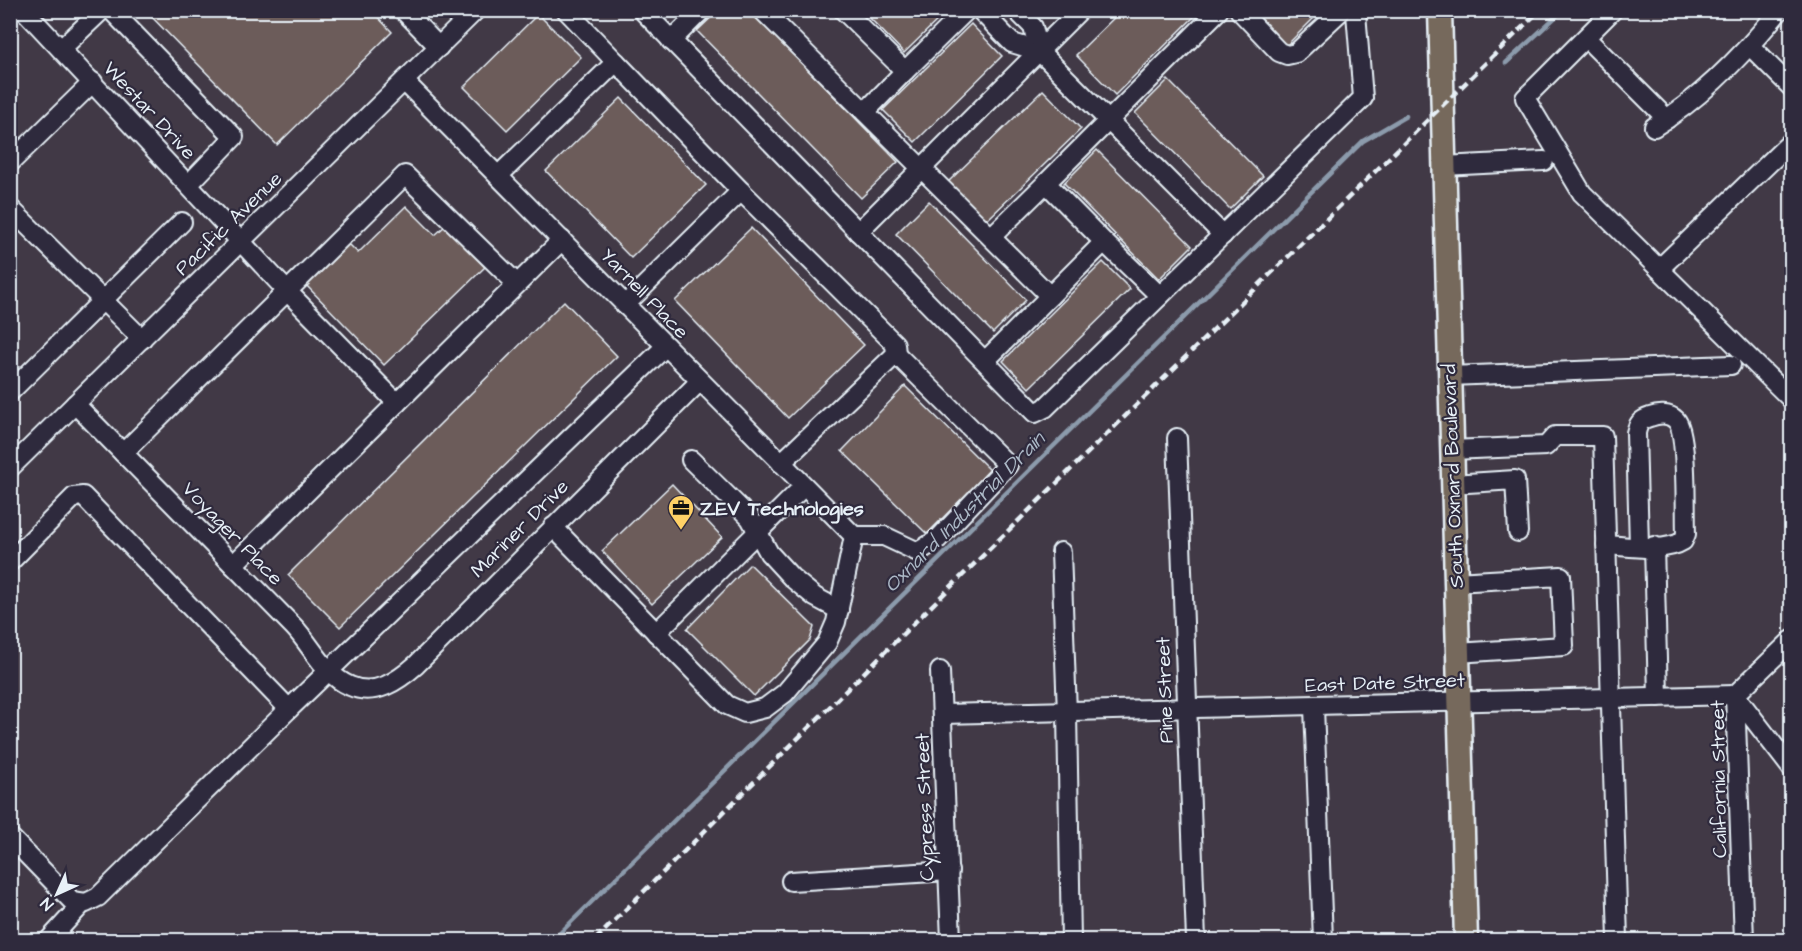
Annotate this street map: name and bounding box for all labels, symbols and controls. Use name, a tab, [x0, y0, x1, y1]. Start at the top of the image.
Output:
street label: Westar Drive	[96, 55, 202, 166]
street label: Pacific Avenue	[169, 165, 289, 282]
street label: Yarnell Place	[594, 242, 695, 345]
street label: South Oxnard Boulevard	[1435, 364, 1471, 588]
water label: Oxnard Industrial Drain	[877, 424, 1052, 599]
street label: Mariner Drive	[464, 473, 575, 584]
street label: Voyager Place	[175, 476, 289, 593]
office icon: ZEV Technologies	[666, 493, 696, 531]
place label: ZEV Technologies	[700, 495, 864, 524]
street label: Pine Street	[1149, 636, 1181, 744]
street label: East Date Street	[1305, 666, 1465, 700]
street label: California Street	[1704, 700, 1734, 858]
street label: Cypress Street	[908, 733, 943, 881]
north arrow	[27, 864, 87, 924]
text: N	[36, 893, 58, 915]

